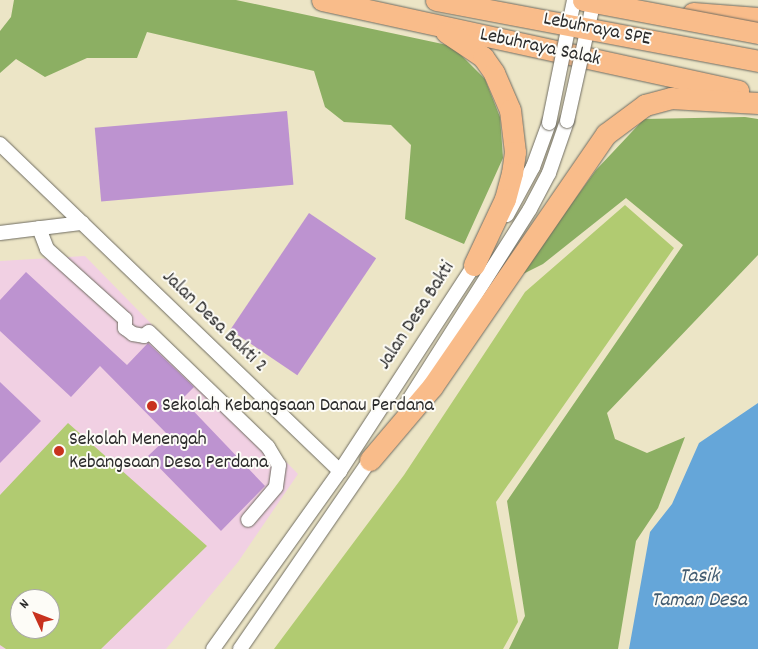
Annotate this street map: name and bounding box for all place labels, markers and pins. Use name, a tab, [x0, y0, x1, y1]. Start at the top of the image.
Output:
place label: Sekolah Kebangsaan Danau Perdana	[162, 394, 434, 418]
marker: Sekolah Kebangsaan Danau Perdana	[146, 400, 158, 412]
place label: Sekolah Menengah Kebangsaan Desa Perdana	[69, 428, 268, 475]
marker: Sekolah Menengah Kebangsaan Desa Perdana	[53, 445, 65, 457]

